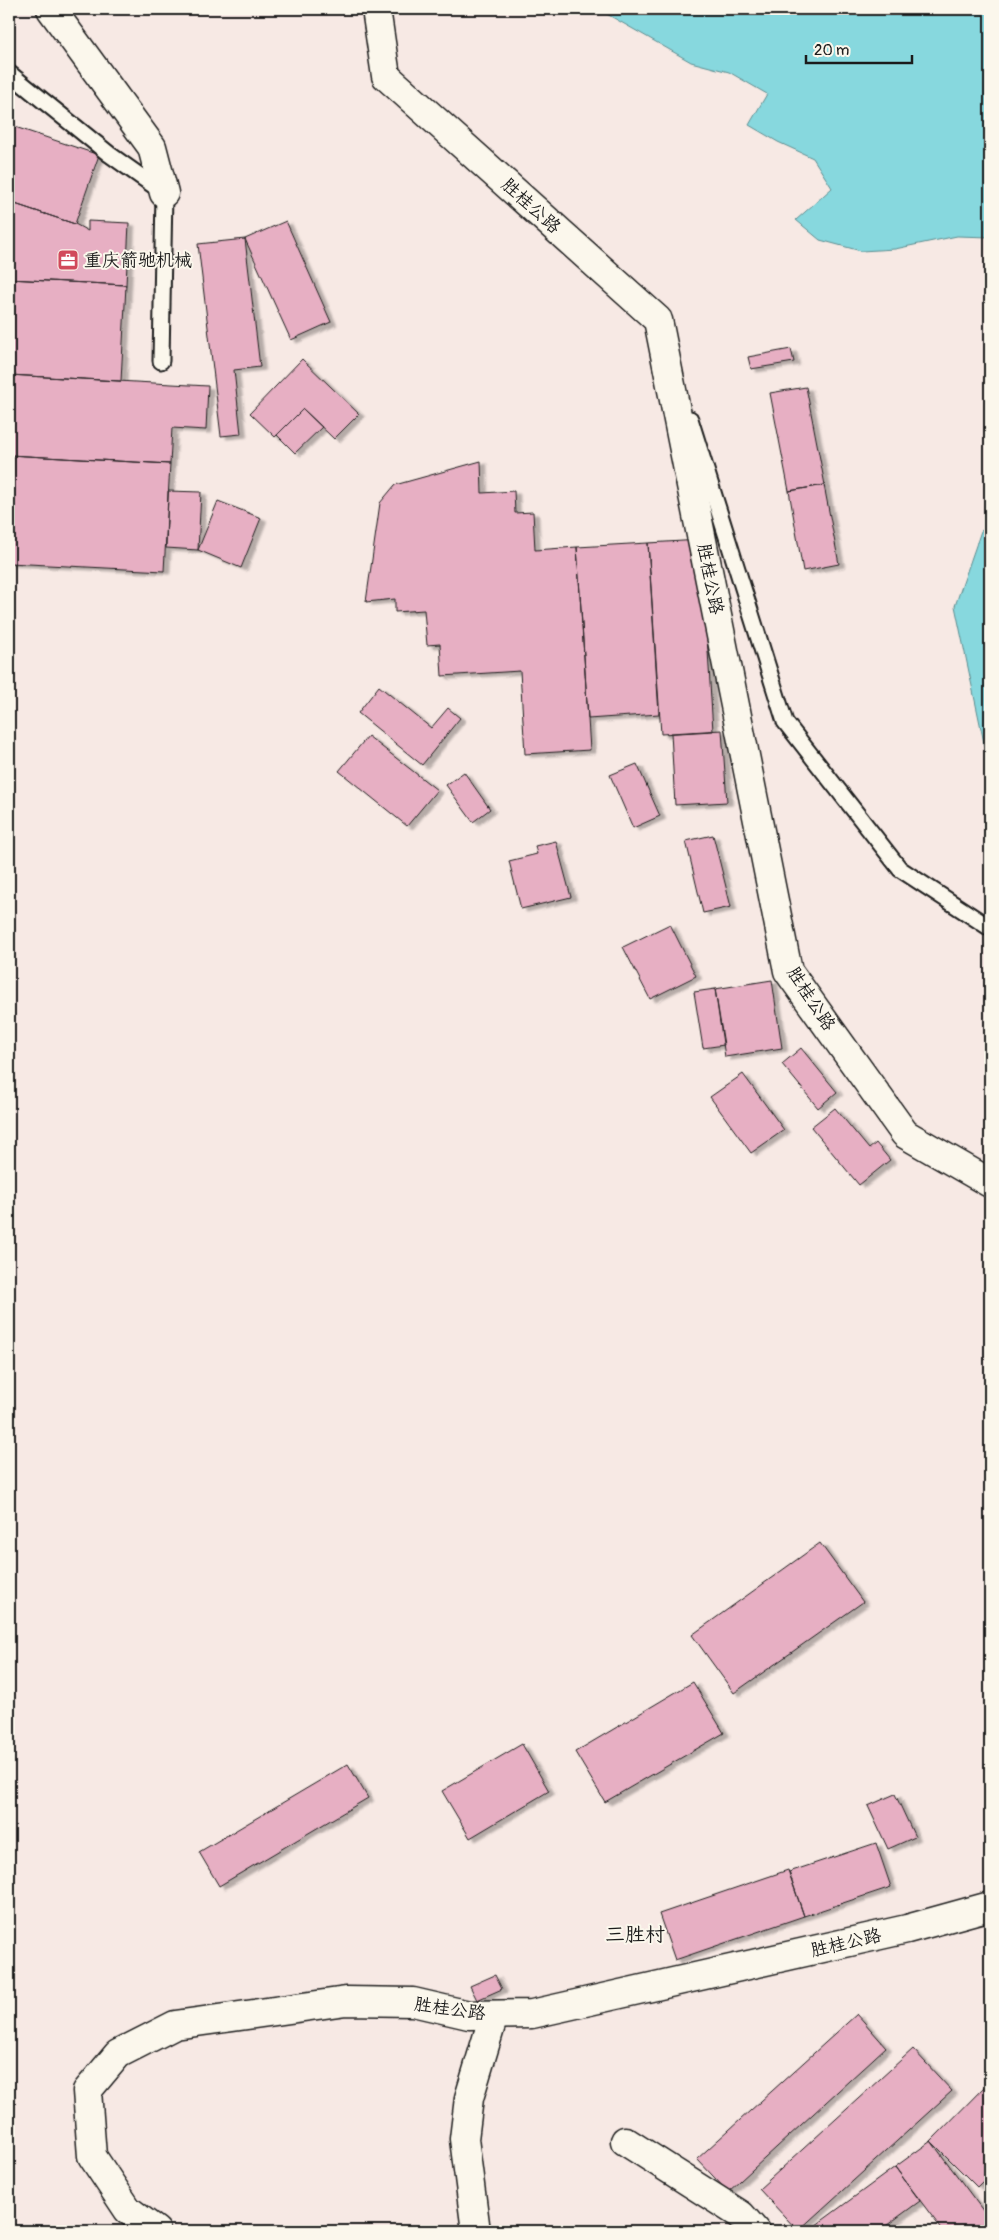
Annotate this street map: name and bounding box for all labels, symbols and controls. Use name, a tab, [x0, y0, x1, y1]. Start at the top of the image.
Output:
scale bar	[806, 32, 913, 64]
text: 20 m	[814, 41, 849, 60]
street label: 胜桂公路	[497, 173, 565, 239]
office icon: 重庆箭驰机械	[56, 248, 80, 272]
place label: 重庆箭驰机械	[84, 249, 192, 272]
street label: 胜桂公路	[692, 541, 728, 617]
street label: 胜桂公路	[782, 963, 840, 1035]
district label: 三胜村	[605, 1922, 665, 1947]
street label: 胜桂公路	[808, 1924, 884, 1962]
street label: 胜桂公路	[413, 1993, 487, 2025]

